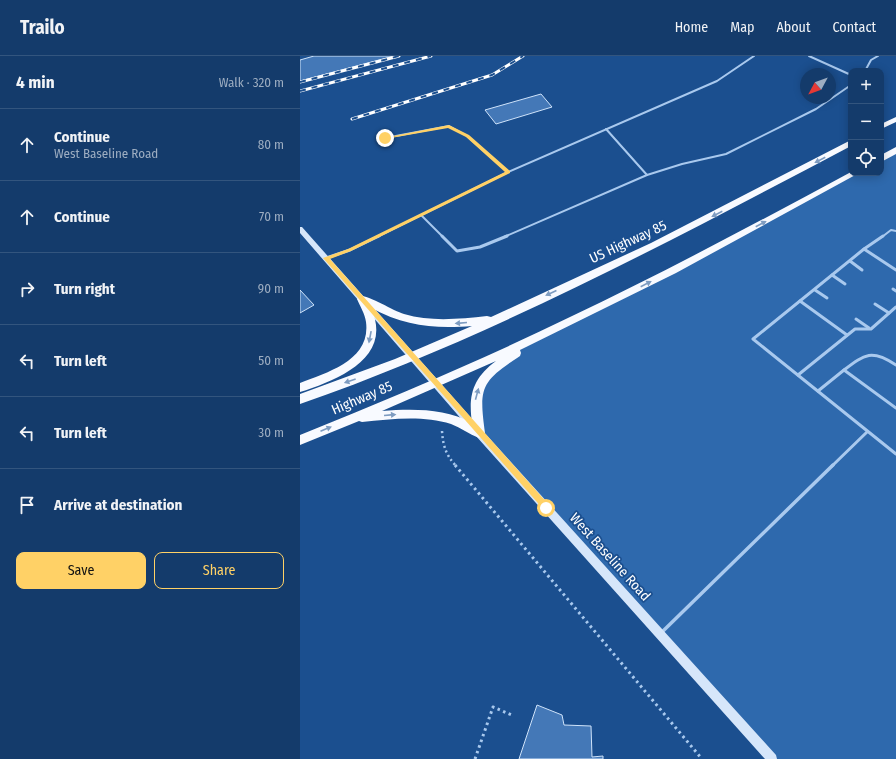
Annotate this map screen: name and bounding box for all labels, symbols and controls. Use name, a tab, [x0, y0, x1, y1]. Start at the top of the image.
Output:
text: Trailo	[20, 16, 65, 39]
text: Home	[675, 19, 708, 36]
text: Map	[730, 19, 754, 36]
text: About	[776, 19, 811, 36]
text: Contact	[833, 19, 876, 36]
north arrow	[800, 68, 836, 104]
map controls	[848, 68, 884, 176]
button: +	[848, 68, 884, 104]
text: 4 min	[16, 72, 55, 93]
text: Walk · 320 m	[219, 75, 284, 90]
button: −	[848, 104, 884, 140]
text: Continue	[54, 128, 110, 146]
route end	[376, 129, 394, 147]
icon: ahead	[16, 134, 38, 156]
text: 80 m	[258, 137, 284, 152]
button: locate	[848, 140, 884, 176]
text: West Baseline Road	[54, 146, 158, 161]
one-way arrow	[814, 156, 825, 163]
icon: ahead	[16, 206, 38, 228]
text: Continue	[54, 208, 110, 226]
text: 70 m	[259, 209, 284, 224]
one-way arrow	[711, 211, 722, 217]
street label: US Highway 85	[587, 217, 669, 267]
one-way arrow	[755, 220, 767, 227]
icon: right	[16, 278, 38, 300]
text: Turn right	[54, 280, 115, 298]
text: 90 m	[258, 281, 284, 296]
one-way arrow	[640, 281, 652, 288]
one-way arrow	[546, 290, 557, 296]
one-way arrow	[454, 319, 467, 326]
one-way arrow	[366, 330, 372, 343]
icon: left	[16, 350, 38, 372]
text: Turn left	[54, 352, 107, 370]
text: 50 m	[258, 353, 284, 368]
street label: Highway 85	[329, 378, 395, 418]
one-way arrow	[344, 378, 356, 384]
one-way arrow	[475, 388, 481, 400]
one-way arrow	[384, 412, 397, 418]
icon: left	[16, 422, 38, 444]
text: Turn left	[54, 424, 107, 442]
text: 30 m	[258, 425, 284, 440]
one-way arrow	[320, 426, 332, 432]
icon: arrive	[16, 494, 38, 516]
text: Arrive at destination	[54, 496, 182, 514]
route start	[537, 499, 555, 517]
street label: West Baseline Road	[566, 510, 654, 604]
button: Save	[16, 552, 146, 589]
button: Share	[154, 552, 284, 589]

